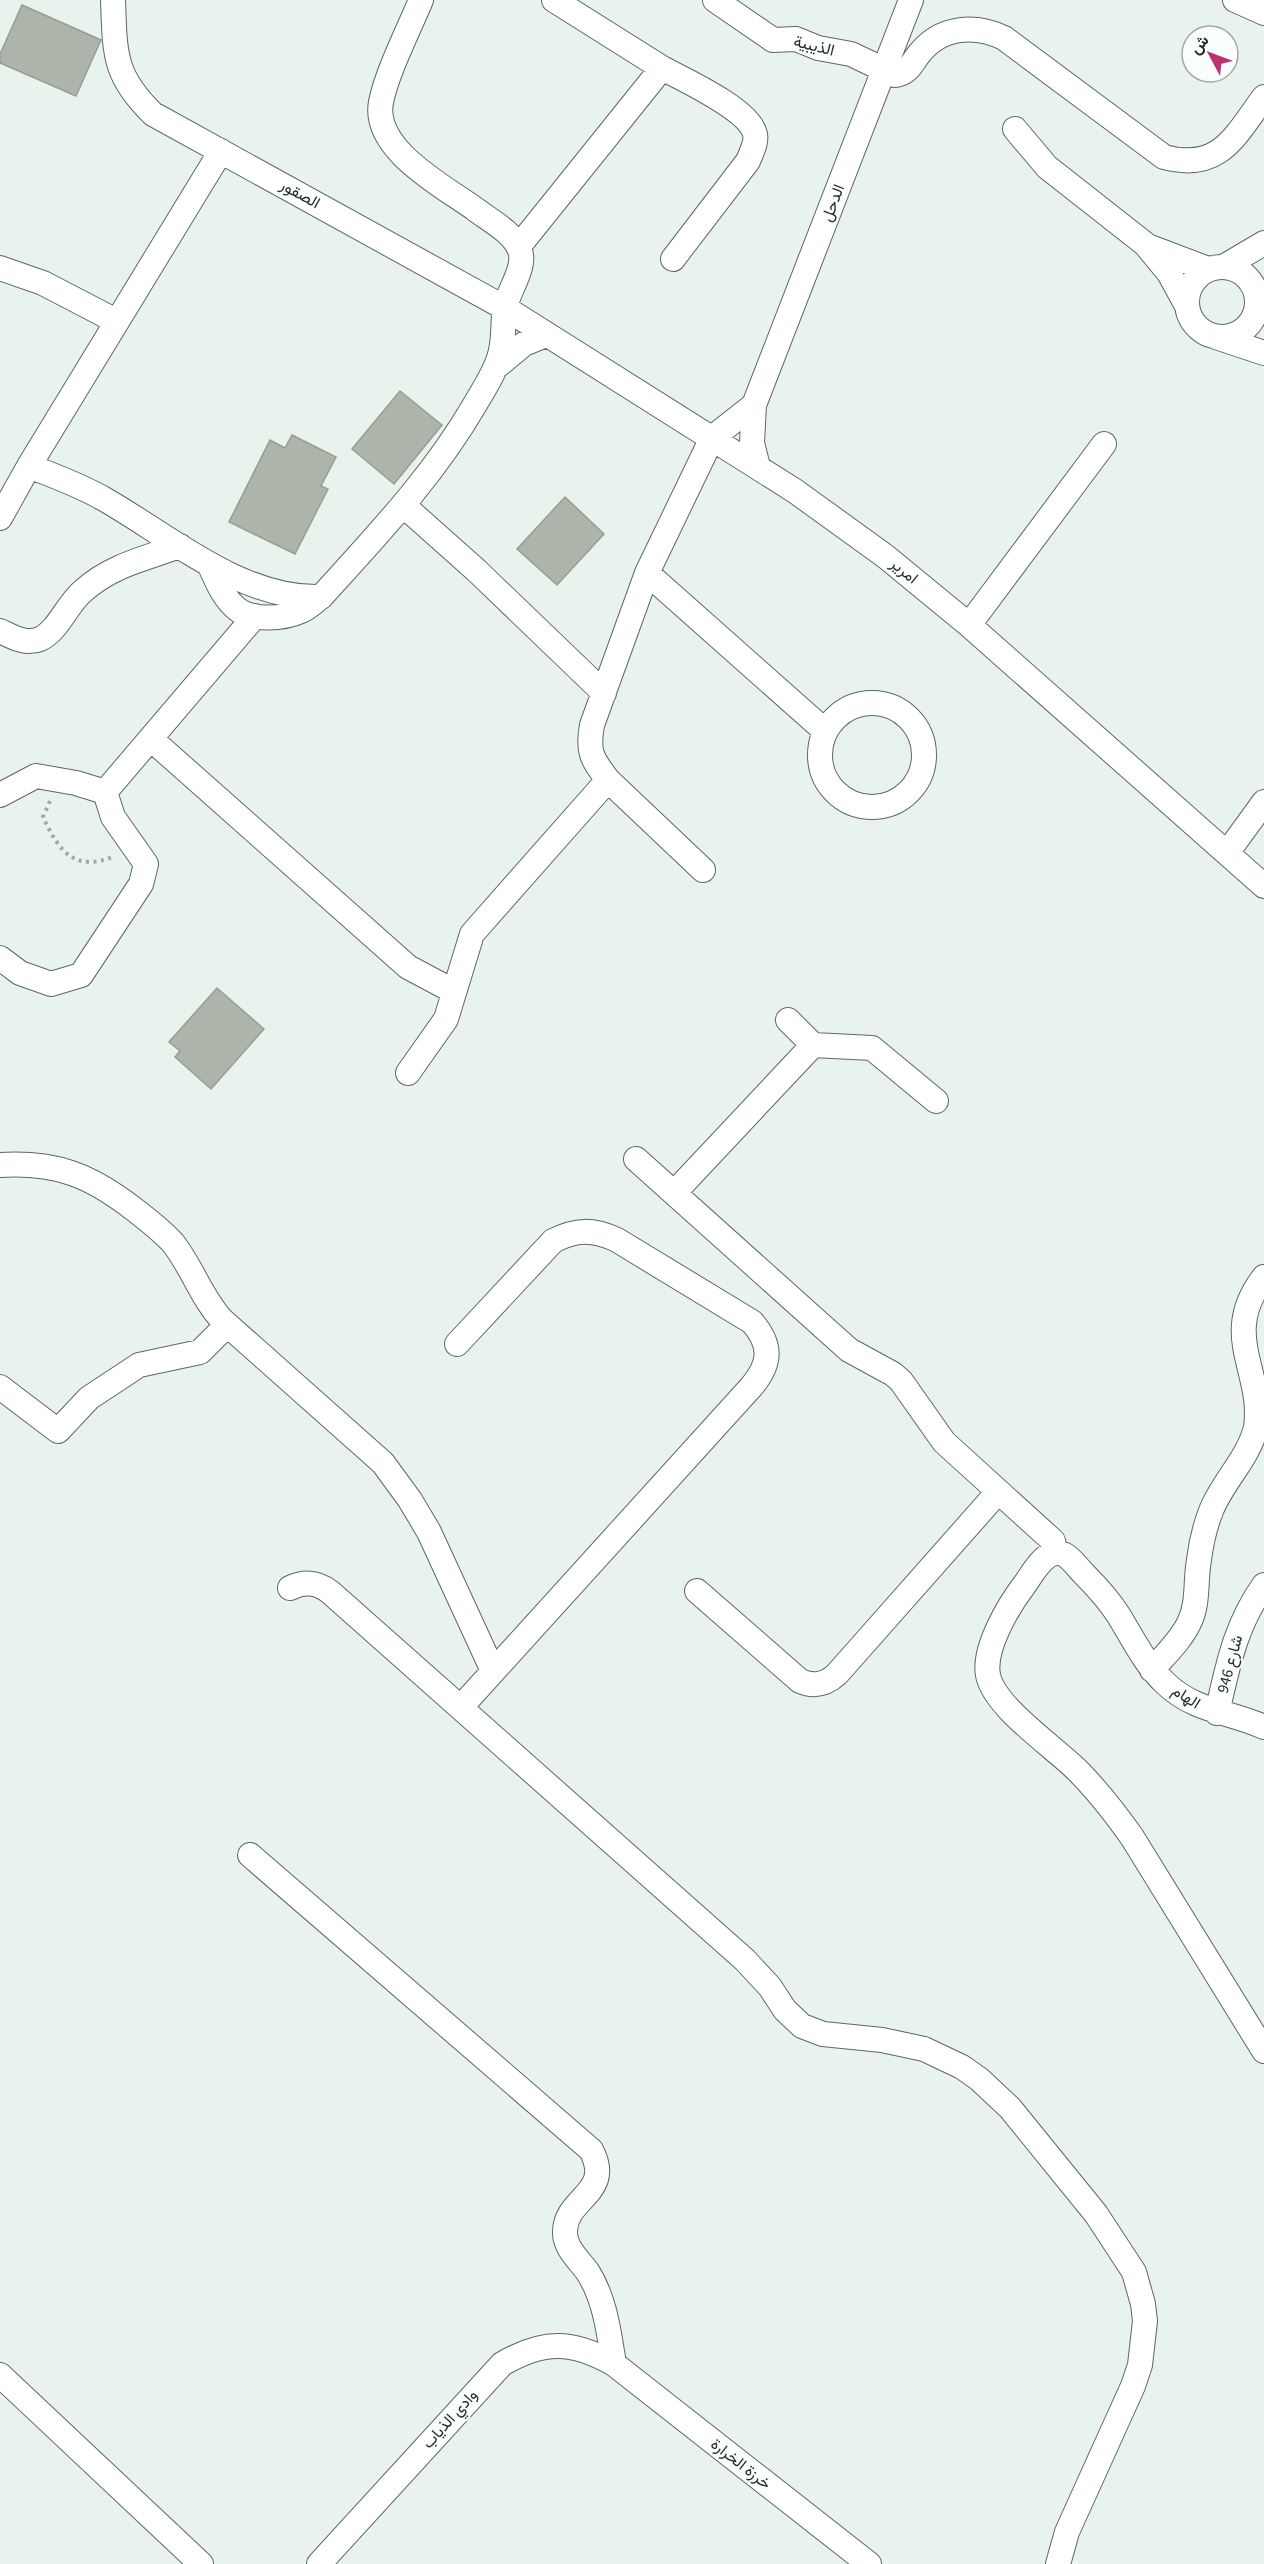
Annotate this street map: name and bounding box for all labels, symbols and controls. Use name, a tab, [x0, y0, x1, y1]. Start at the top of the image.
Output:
north arrow	[1180, 24, 1240, 84]
street label: الذيبية	[791, 30, 837, 62]
text: ش	[1185, 30, 1214, 59]
street label: الصقور	[275, 174, 324, 214]
street label: الدحل	[816, 181, 850, 225]
street label: امرير	[885, 552, 923, 589]
street label: شارع 946	[1212, 1633, 1248, 1695]
street label: الهام	[1167, 1680, 1205, 1714]
street label: وادي الذياب	[417, 2385, 484, 2455]
street label: خرزة الخرارة	[706, 2433, 776, 2495]

